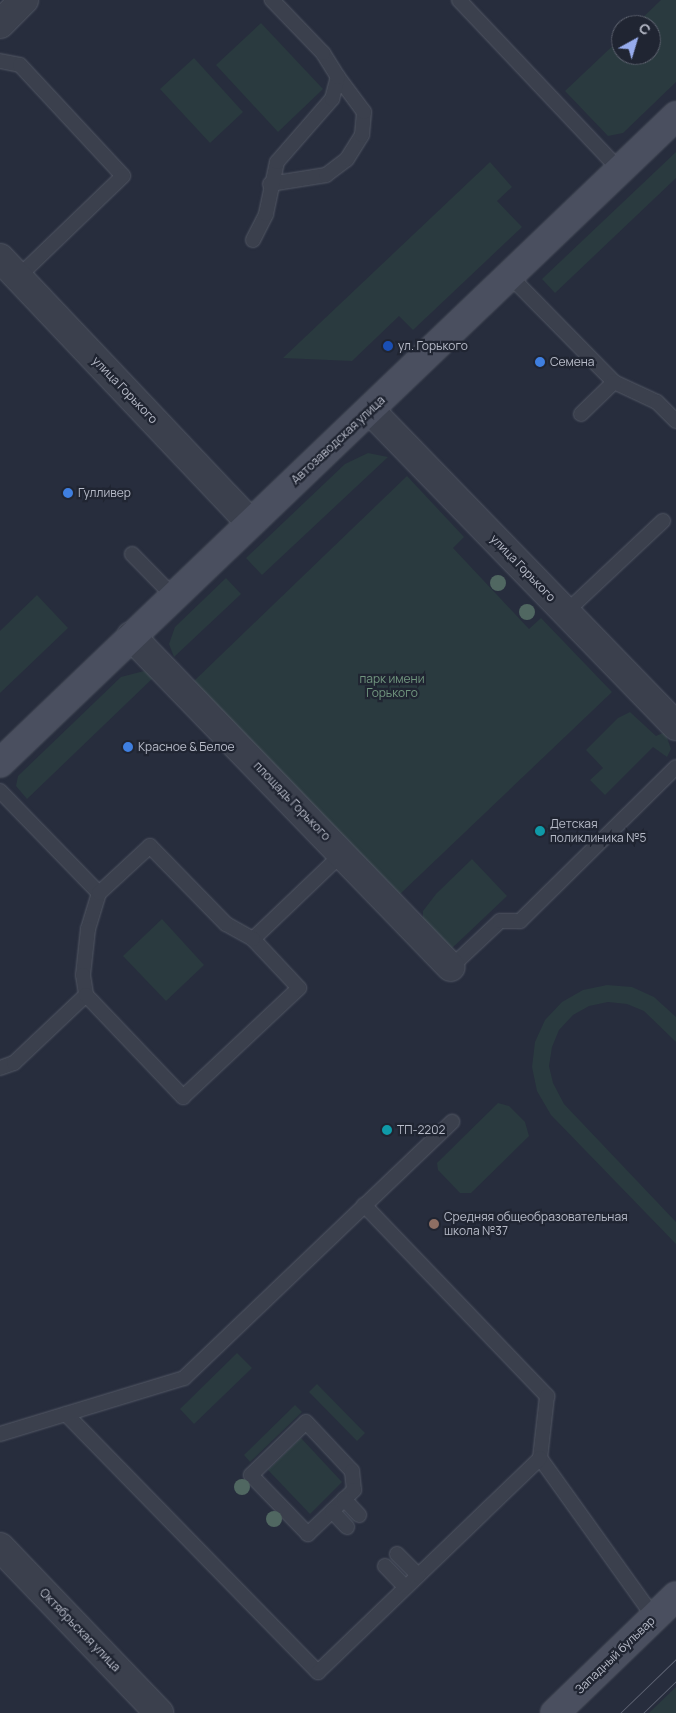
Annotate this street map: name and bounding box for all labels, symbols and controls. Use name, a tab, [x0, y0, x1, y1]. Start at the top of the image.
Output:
north arrow	[611, 15, 661, 65]
text: С	[635, 18, 655, 39]
place label: ул. Горького	[398, 339, 468, 353]
marker: ул. Горького	[382, 340, 394, 352]
street label: улица Горького	[89, 353, 161, 427]
place label: Семена	[550, 355, 594, 369]
marker: Семена	[534, 356, 546, 368]
street label: Автозаводская улица	[288, 393, 388, 487]
place label: Гулливер	[78, 486, 131, 500]
marker: Гулливер	[62, 487, 74, 499]
street label: улица Горького	[487, 531, 559, 605]
park label: парк имени Горького	[359, 672, 425, 700]
place label: Красное & Белое	[138, 740, 235, 754]
marker: Красное & Белое	[122, 741, 134, 753]
street label: площадь Горького	[251, 759, 333, 843]
place label: Детская поликлиника №5	[550, 817, 646, 845]
marker: Детская поликлиника №5	[534, 825, 546, 837]
place label: ТП-2202	[397, 1123, 445, 1137]
marker: ТП-2202	[381, 1124, 393, 1136]
place label: Средняя общеобразовательная школа №37	[444, 1210, 628, 1238]
marker: Средняя общеобразовательная школа №37	[428, 1218, 440, 1230]
street label: Октябрьская улица	[37, 1586, 123, 1674]
street label: Западный бульвар	[572, 1613, 658, 1697]

